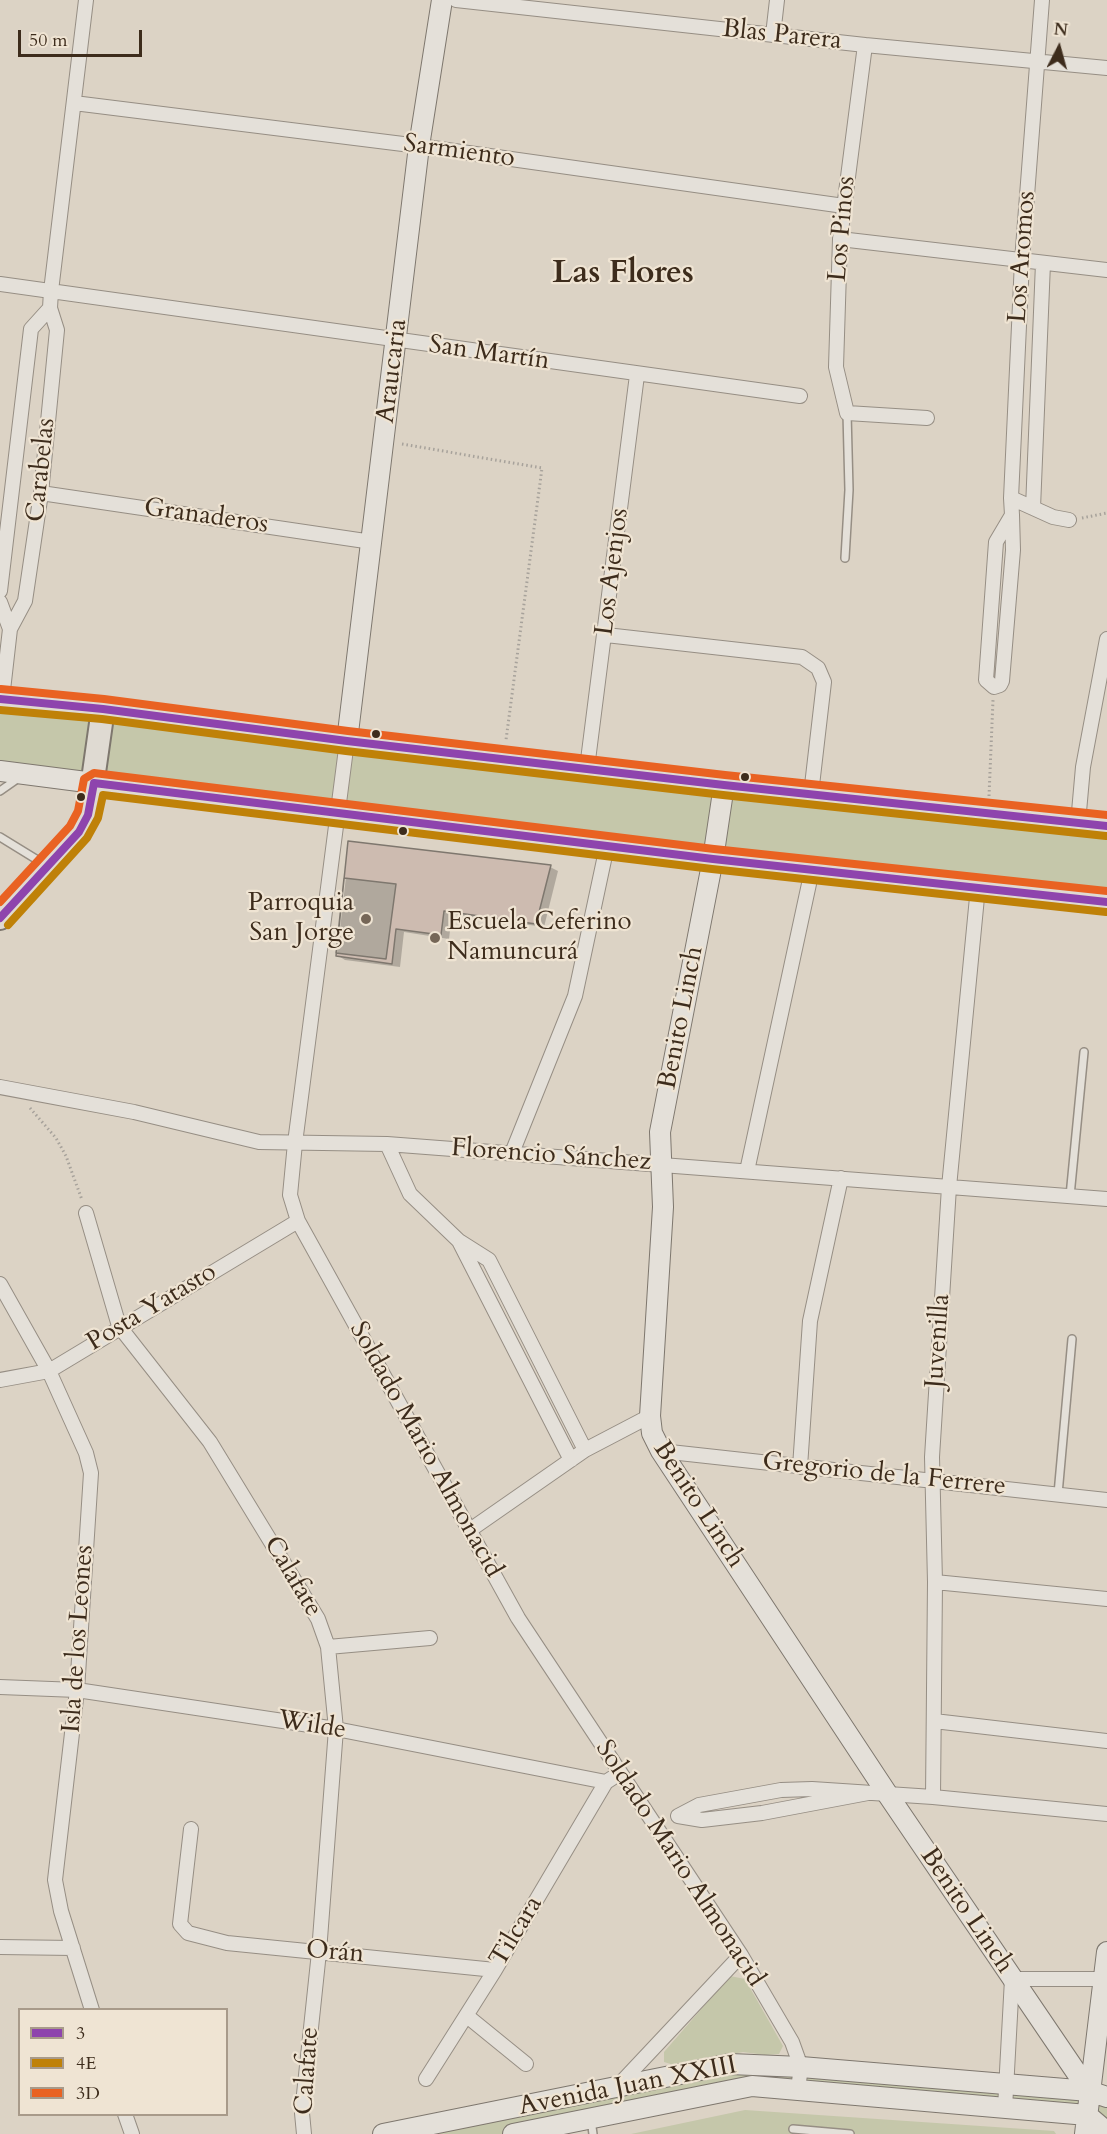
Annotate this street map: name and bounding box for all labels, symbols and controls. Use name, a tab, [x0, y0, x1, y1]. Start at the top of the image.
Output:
street label: Blas Parera	[721, 14, 843, 58]
scale bar	[21, 18, 146, 56]
north arrow	[1029, 18, 1089, 78]
text: N	[1053, 18, 1069, 42]
text: 50 m	[29, 28, 68, 53]
street label: Sarmiento	[401, 129, 517, 175]
street label: Los Pinos	[823, 175, 863, 283]
street label: Los Aromos	[1003, 190, 1043, 324]
district label: Las Flores	[552, 256, 694, 294]
street label: Araucaria	[371, 317, 415, 425]
street label: San Martín	[427, 330, 551, 378]
street label: Carabelas	[21, 417, 63, 523]
street label: Granaderos	[142, 493, 270, 541]
street label: Los Ajenjos	[590, 507, 636, 637]
unlabelled marker	[370, 728, 382, 740]
unlabelled marker	[739, 771, 751, 783]
unlabelled marker	[75, 791, 87, 803]
unlabelled marker	[397, 825, 409, 837]
place label: Parroquia San Jorge	[248, 888, 354, 950]
place label: Escuela Ceferino Namuncurá	[447, 907, 632, 969]
marker: Parroquia San Jorge	[359, 912, 373, 926]
marker: Escuela Ceferino Namuncurá	[428, 931, 442, 945]
street label: Benito Linch	[653, 944, 711, 1092]
street label: Florencio Sánchez	[450, 1133, 652, 1179]
street label: Posta Yatasto	[82, 1257, 222, 1359]
street label: Juvenilla	[920, 1293, 958, 1389]
street label: Soldado Mario Almonacid	[342, 1317, 508, 1583]
street label: Benito Linch	[645, 1436, 751, 1574]
street label: Gregorio de la Ferrere	[761, 1447, 1007, 1503]
street label: Calafate	[256, 1531, 328, 1623]
street label: Isla de los Leones	[57, 1544, 101, 1734]
street label: Wilde	[276, 1705, 348, 1747]
street label: Soldado Mario Almonacid	[588, 1735, 770, 1993]
street label: Benito Linch	[913, 1842, 1019, 1980]
street label: Tilcara	[484, 1891, 550, 1973]
street label: Orán	[305, 1935, 365, 1971]
legend	[18, 2008, 228, 2116]
text: 3	[76, 2021, 85, 2046]
street label: Calafate	[289, 2026, 327, 2116]
text: 4E	[76, 2051, 96, 2076]
street label: Avenida Juan XXIII	[516, 2051, 740, 2123]
text: 3D	[76, 2081, 100, 2106]

